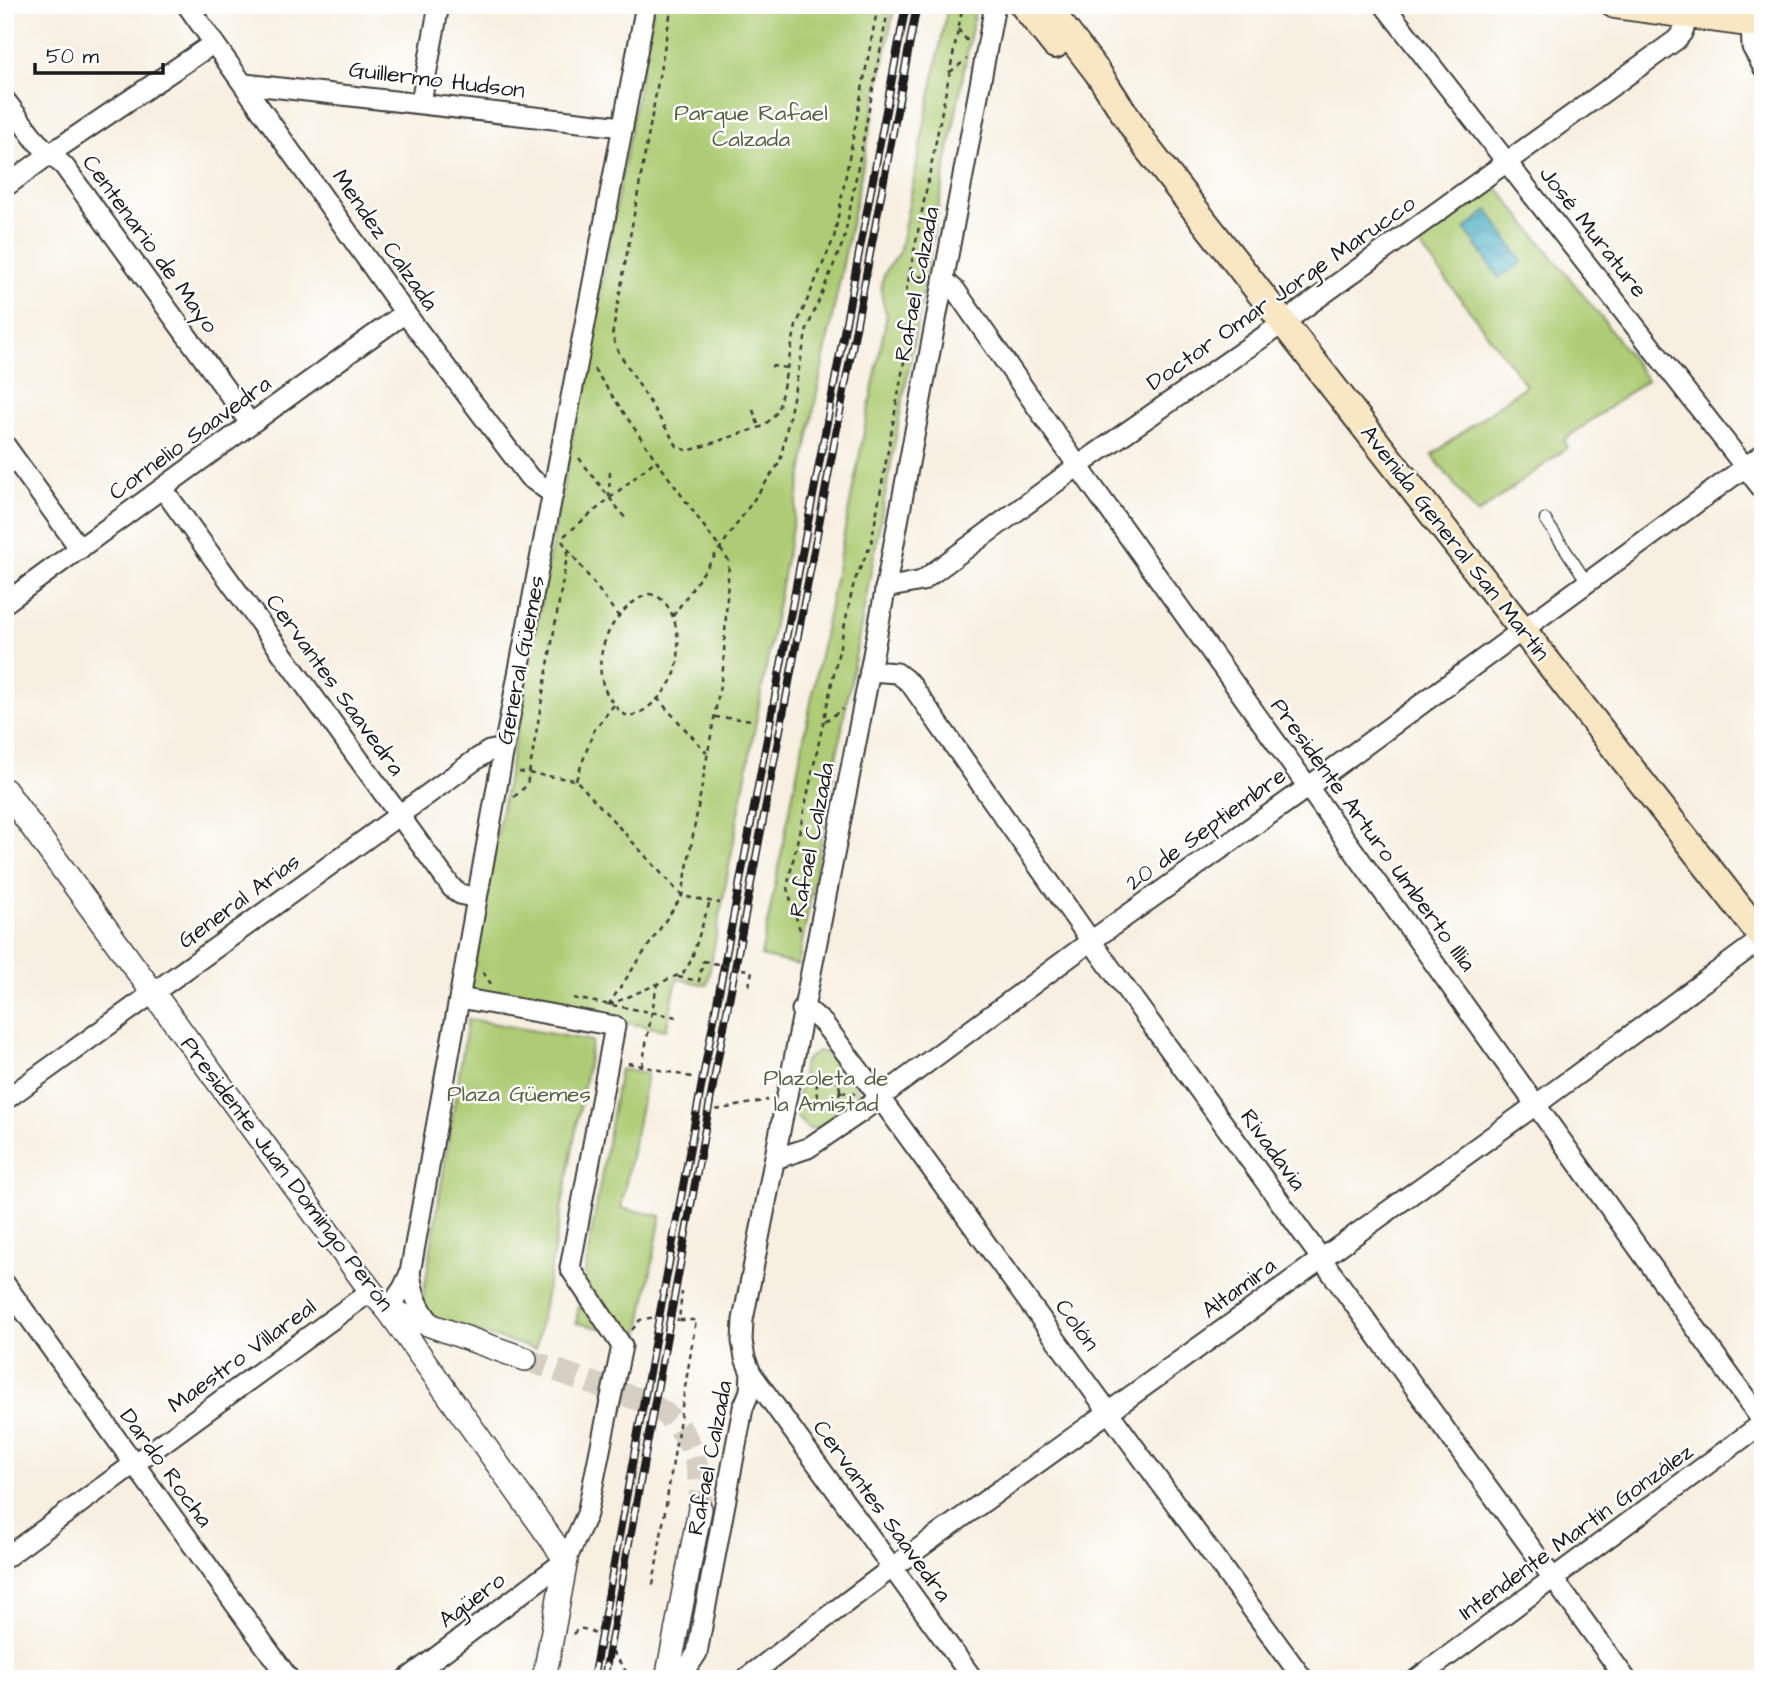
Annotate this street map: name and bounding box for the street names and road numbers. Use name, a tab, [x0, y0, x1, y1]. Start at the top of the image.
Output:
street label: Guillermo Hudson	[347, 53, 527, 107]
street label: Centenario de Mayo	[74, 148, 226, 340]
street label: José Murature	[1531, 159, 1655, 305]
street label: Mendez Calzada	[324, 163, 446, 317]
street label: Doctor Omar Jorge Marucco	[1140, 188, 1423, 399]
street label: Rafael Calzada	[886, 204, 948, 364]
street label: Cornelio Saavedra	[102, 368, 278, 508]
street label: Avenida General San Martín	[1353, 418, 1557, 668]
street label: General Güemes	[489, 573, 553, 747]
street label: Cervantes Saavedra	[258, 588, 412, 783]
street label: Presidente Arturo Umberto Illia	[1263, 692, 1483, 979]
street label: Rafael Calzada	[781, 760, 843, 920]
street label: 20 de Septiembre	[1119, 760, 1293, 898]
street label: General Arias	[171, 846, 307, 956]
street label: Presidente Juan Domingo Perón	[172, 1030, 401, 1319]
street label: Rivadavia	[1232, 1103, 1314, 1198]
street label: Altamira	[1195, 1250, 1283, 1326]
street label: Maestro Villareal	[161, 1291, 323, 1421]
street label: Colón	[1047, 1292, 1107, 1358]
street label: Rafael Calzada	[679, 1378, 741, 1538]
street label: Dardo Rocha	[112, 1402, 220, 1534]
street label: Cervantes Saavedra	[805, 1414, 959, 1609]
street label: Intendente Martín González	[1452, 1436, 1700, 1628]
street label: Agüero	[432, 1564, 513, 1637]

